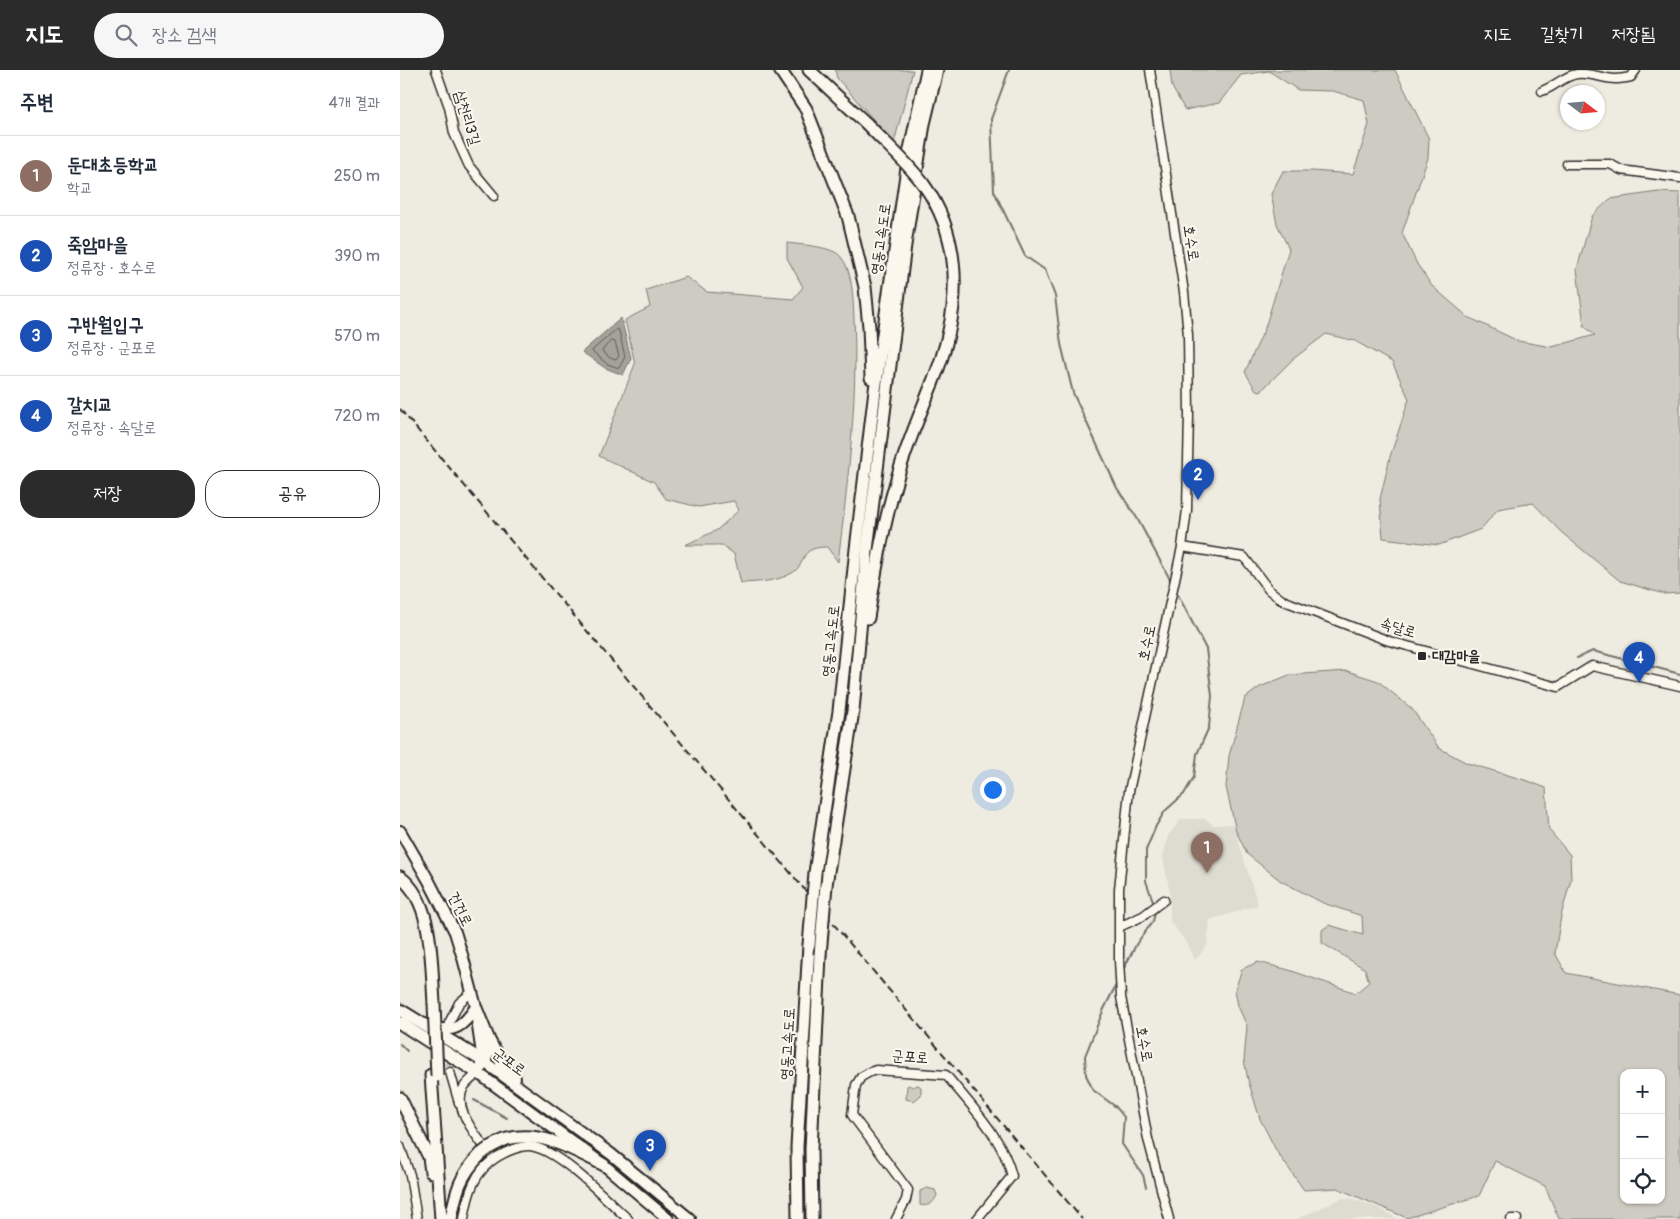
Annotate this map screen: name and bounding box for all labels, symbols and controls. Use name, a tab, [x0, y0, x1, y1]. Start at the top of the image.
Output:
search box	[94, 13, 444, 58]
text: 지도	[25, 20, 64, 49]
icon: search	[112, 21, 140, 49]
text: 장소 검색	[152, 23, 217, 47]
text: 지도	[1483, 23, 1512, 46]
text: 길찾기	[1540, 23, 1584, 46]
text: 저장됨	[1612, 23, 1655, 46]
north arrow	[1560, 85, 1605, 130]
street label: 삼천리3길	[450, 88, 484, 148]
text: 주변	[20, 89, 54, 116]
text: 4개 결과	[329, 93, 380, 113]
text: 둔대초등학교	[67, 153, 159, 177]
text: 1	[33, 166, 39, 186]
text: 250 m	[334, 166, 380, 186]
text: 학교	[67, 178, 93, 198]
street label: 영동고속도로	[867, 202, 895, 276]
street label: 호수로	[1179, 224, 1203, 262]
text: 죽암마을	[67, 233, 128, 257]
text: 2	[32, 246, 40, 266]
text: 390 m	[334, 246, 380, 266]
text: 정류장 · 호수로	[67, 258, 156, 278]
text: 구반월입구	[67, 313, 143, 337]
text: 3	[32, 326, 40, 346]
text: 570 m	[334, 326, 380, 346]
text: 정류장 · 군포로	[67, 338, 156, 358]
text: 갈치교	[67, 393, 113, 417]
text: 4	[31, 406, 41, 426]
text: 720 m	[334, 406, 380, 426]
text: 정류장 · 속달로	[67, 418, 156, 438]
pin: 2	[1182, 459, 1214, 500]
button: 저장	[20, 470, 195, 518]
button: 공유	[205, 470, 380, 518]
street label: 영동고속도로	[818, 604, 844, 678]
street label: 속달로	[1378, 614, 1418, 642]
street label: 호수로	[1134, 623, 1160, 663]
pin: 4	[1623, 642, 1655, 683]
place label: 대감마을	[1432, 647, 1480, 666]
marker: 대감마을	[1416, 650, 1428, 662]
your location	[980, 777, 1006, 803]
pin: 1	[1191, 832, 1223, 873]
street label: 건건로	[444, 889, 476, 929]
street label: 영동고속도로	[777, 1007, 799, 1081]
street label: 호수로	[1131, 1024, 1157, 1064]
street label: 군포로	[489, 1044, 529, 1080]
street label: 군포로	[891, 1046, 929, 1068]
map controls	[1620, 1069, 1665, 1204]
button: +	[1620, 1069, 1665, 1114]
button: −	[1620, 1114, 1665, 1159]
pin: 3	[634, 1130, 666, 1171]
button: locate	[1620, 1159, 1665, 1204]

